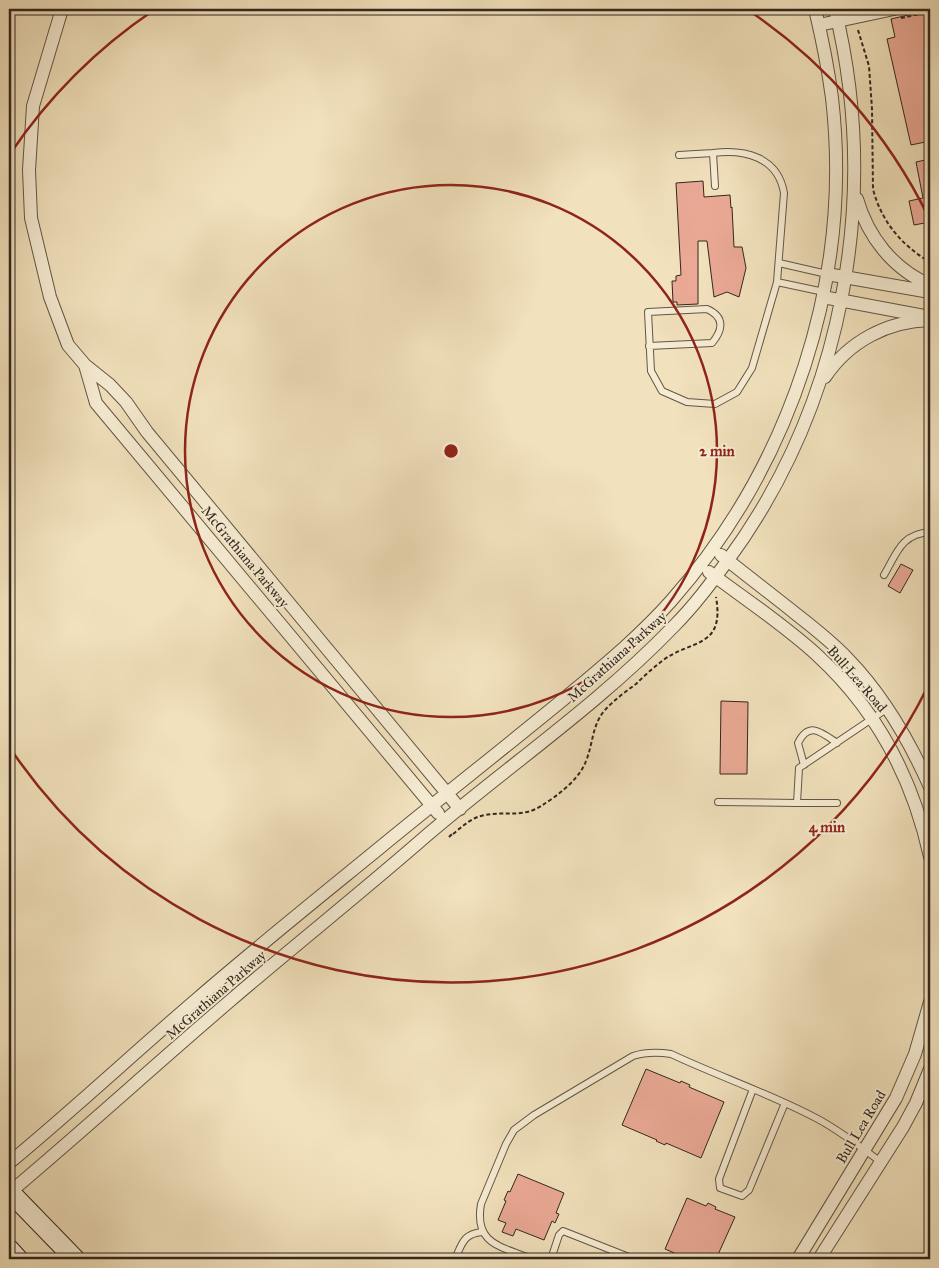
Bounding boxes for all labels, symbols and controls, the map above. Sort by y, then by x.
centre of rings [442,442,460,460]
text: 2 min [699,442,736,460]
street label: McGrathiana Parkway [198,503,293,612]
street label: McGrathiana Parkway [564,608,670,706]
street label: Bull Lea Road [824,642,890,716]
text: 4 min [809,818,846,837]
street label: McGrathiana Parkway [162,947,270,1043]
street label: Bull Lea Road [833,1087,889,1167]

